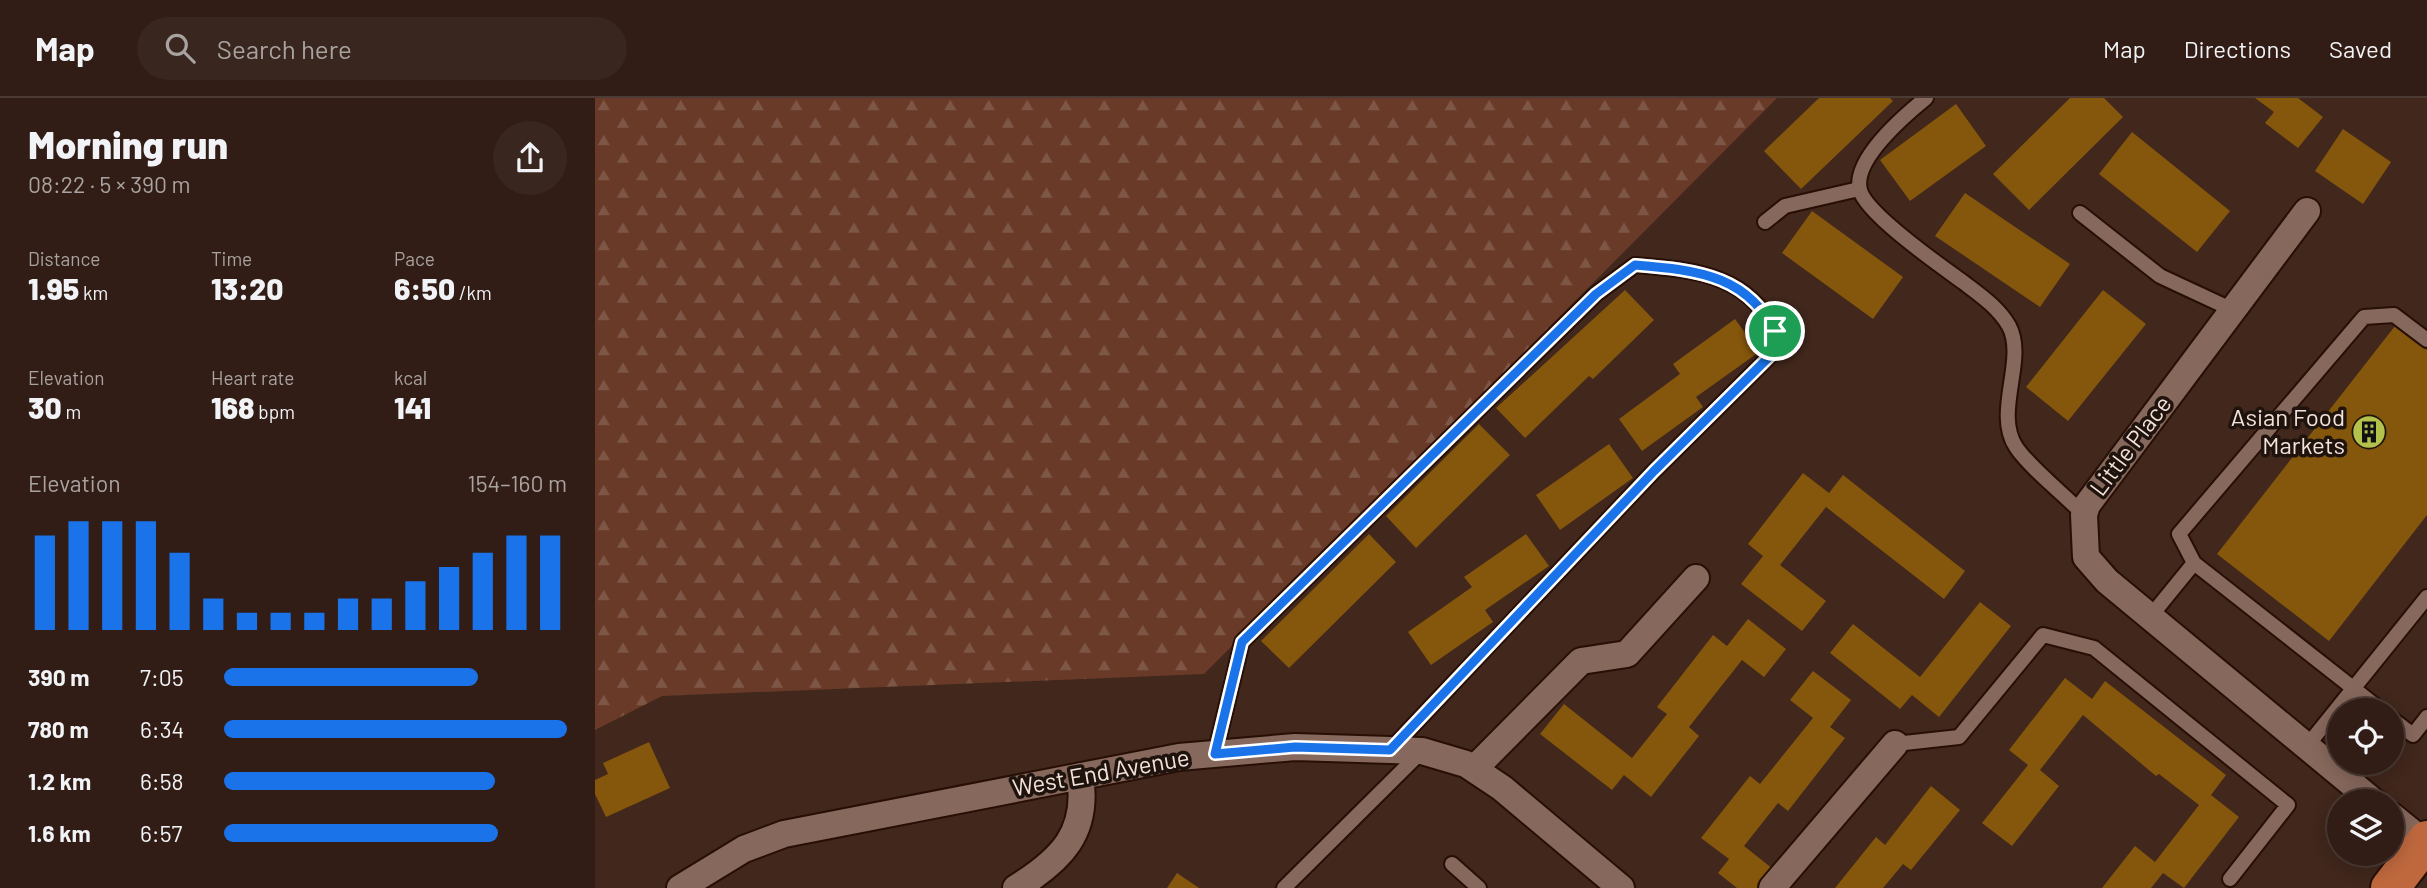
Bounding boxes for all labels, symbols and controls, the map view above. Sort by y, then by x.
search box [137,17,627,80]
text: Map [35,28,95,68]
icon: search [161,29,199,67]
text: Search here [217,33,352,64]
text: Map [2103,34,2146,63]
text: Directions [2184,34,2291,63]
text: Saved [2329,34,2392,63]
text: Morning run [28,121,228,167]
button: share [493,121,567,195]
text: 08:22 · 5 × 390 m [28,170,191,198]
text: Distance [28,247,100,270]
text: Time [211,247,252,270]
text: Pace [394,247,435,270]
text: 1.95 [28,270,79,306]
text: 13:20 [211,270,283,306]
text: 6:50 [394,270,455,306]
text: km [79,281,108,304]
text: /km [455,281,492,304]
pin [1745,301,1805,361]
icon: arrive [1756,312,1794,350]
text: Elevation [28,366,105,389]
text: Heart rate [211,366,294,389]
text: kcal [394,366,427,389]
text: 30 [28,389,62,425]
text: 168 [211,389,254,425]
text: 141 [394,389,431,425]
street label: Little Place [2083,389,2177,501]
text: m [62,400,81,423]
text: bpm [254,400,295,423]
place label: Asian Food Markets [2231,402,2345,459]
building icon: Asian Food Markets [2350,413,2388,451]
text: Elevation [28,469,121,497]
text: 154–160 m [468,469,567,497]
text: 390 m [28,663,90,691]
text: 7:05 [140,663,184,691]
map controls [2327,698,2404,866]
button: locate [2327,698,2404,775]
text: 780 m [28,715,89,743]
text: 6:34 [140,715,184,743]
street label: West End Avenue [1010,742,1191,801]
text: 1.2 km [28,767,91,795]
text: 6:58 [140,767,183,795]
button: layers [2327,789,2404,866]
text: 1.6 km [28,819,91,847]
text: 6:57 [140,819,182,847]

